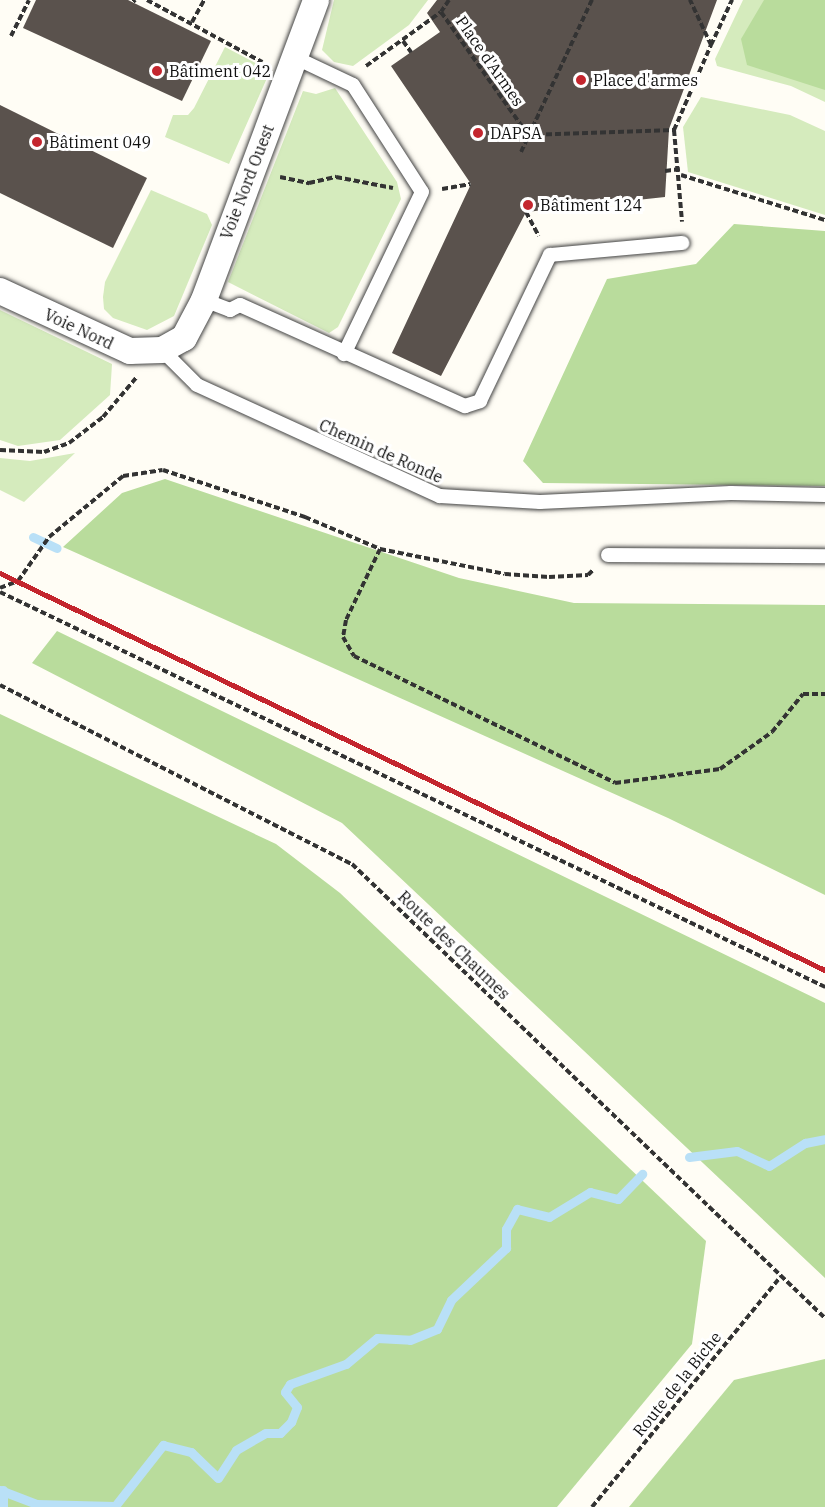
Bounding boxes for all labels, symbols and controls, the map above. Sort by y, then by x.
street label: Place d'Armes [452,12,528,110]
place label: Bâtiment 042 [169,61,271,81]
marker: Bâtiment 042 [150,64,164,78]
place label: Place d'armes [593,70,698,90]
marker: Place d'armes [574,73,588,87]
street label: Voie Nord Ouest [216,122,278,242]
place label: DAPSA [490,123,542,143]
marker: DAPSA [471,126,485,140]
place label: Bâtiment 049 [49,132,151,152]
marker: Bâtiment 049 [30,135,44,149]
place label: Bâtiment 124 [540,195,642,215]
marker: Bâtiment 124 [521,198,535,212]
street label: Voie Nord [41,305,117,353]
street label: Chemin de Ronde [316,415,446,487]
street label: Route des Chaumes [394,887,514,1003]
street label: Route de la Biche [629,1328,725,1440]

